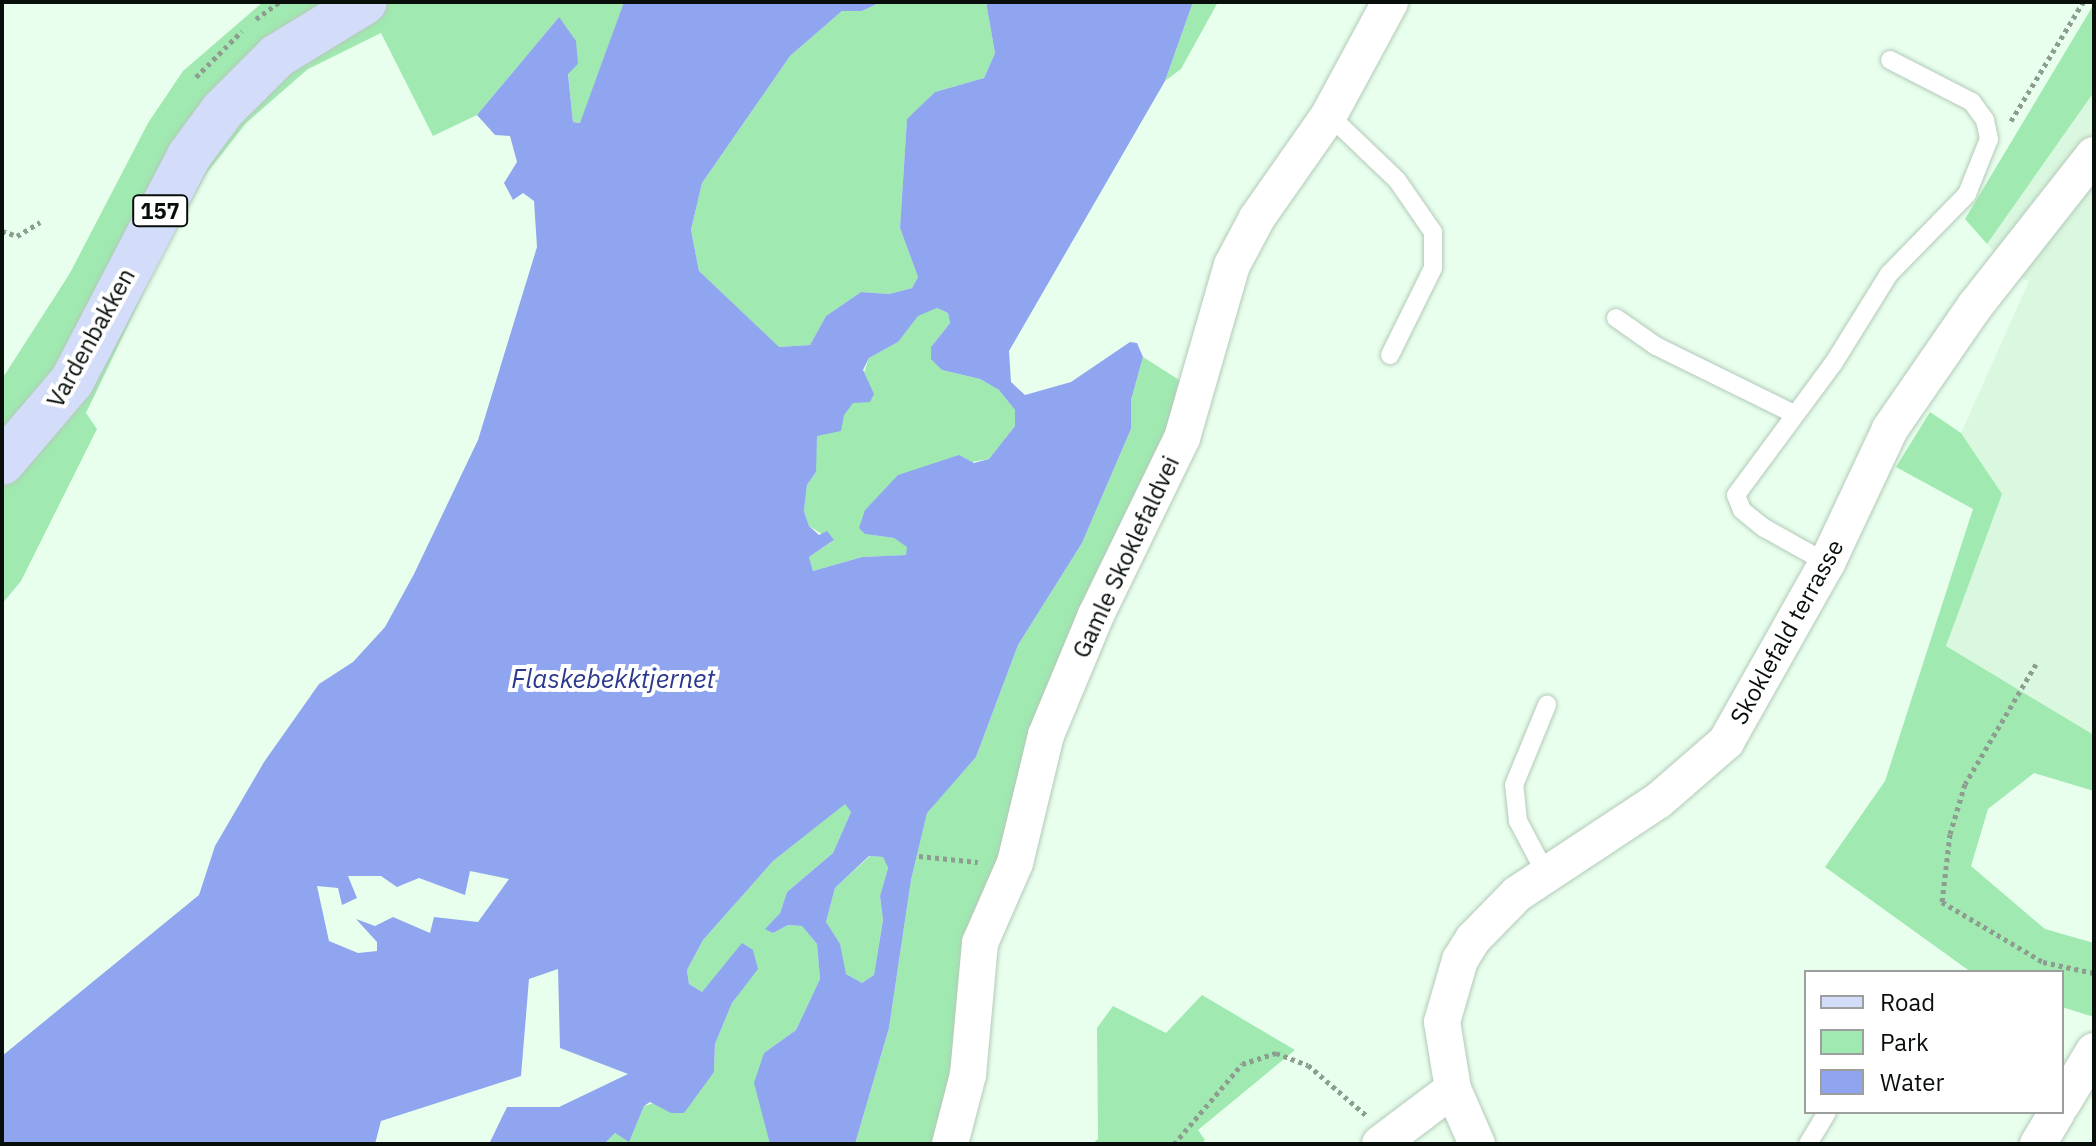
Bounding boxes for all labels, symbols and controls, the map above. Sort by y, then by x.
road number: 157 [132,193,188,229]
street label: Vardenbakken [41,263,141,413]
street label: Gamle Skoklefaldvei [1067,451,1185,663]
street label: Skoklefald terrasse [1724,535,1850,729]
water label: Flaskebekktjernet [511,663,715,695]
legend [1804,970,2064,1114]
text: Road [1880,986,1935,1018]
text: Park [1880,1026,1929,1058]
text: Water [1880,1066,1944,1098]

